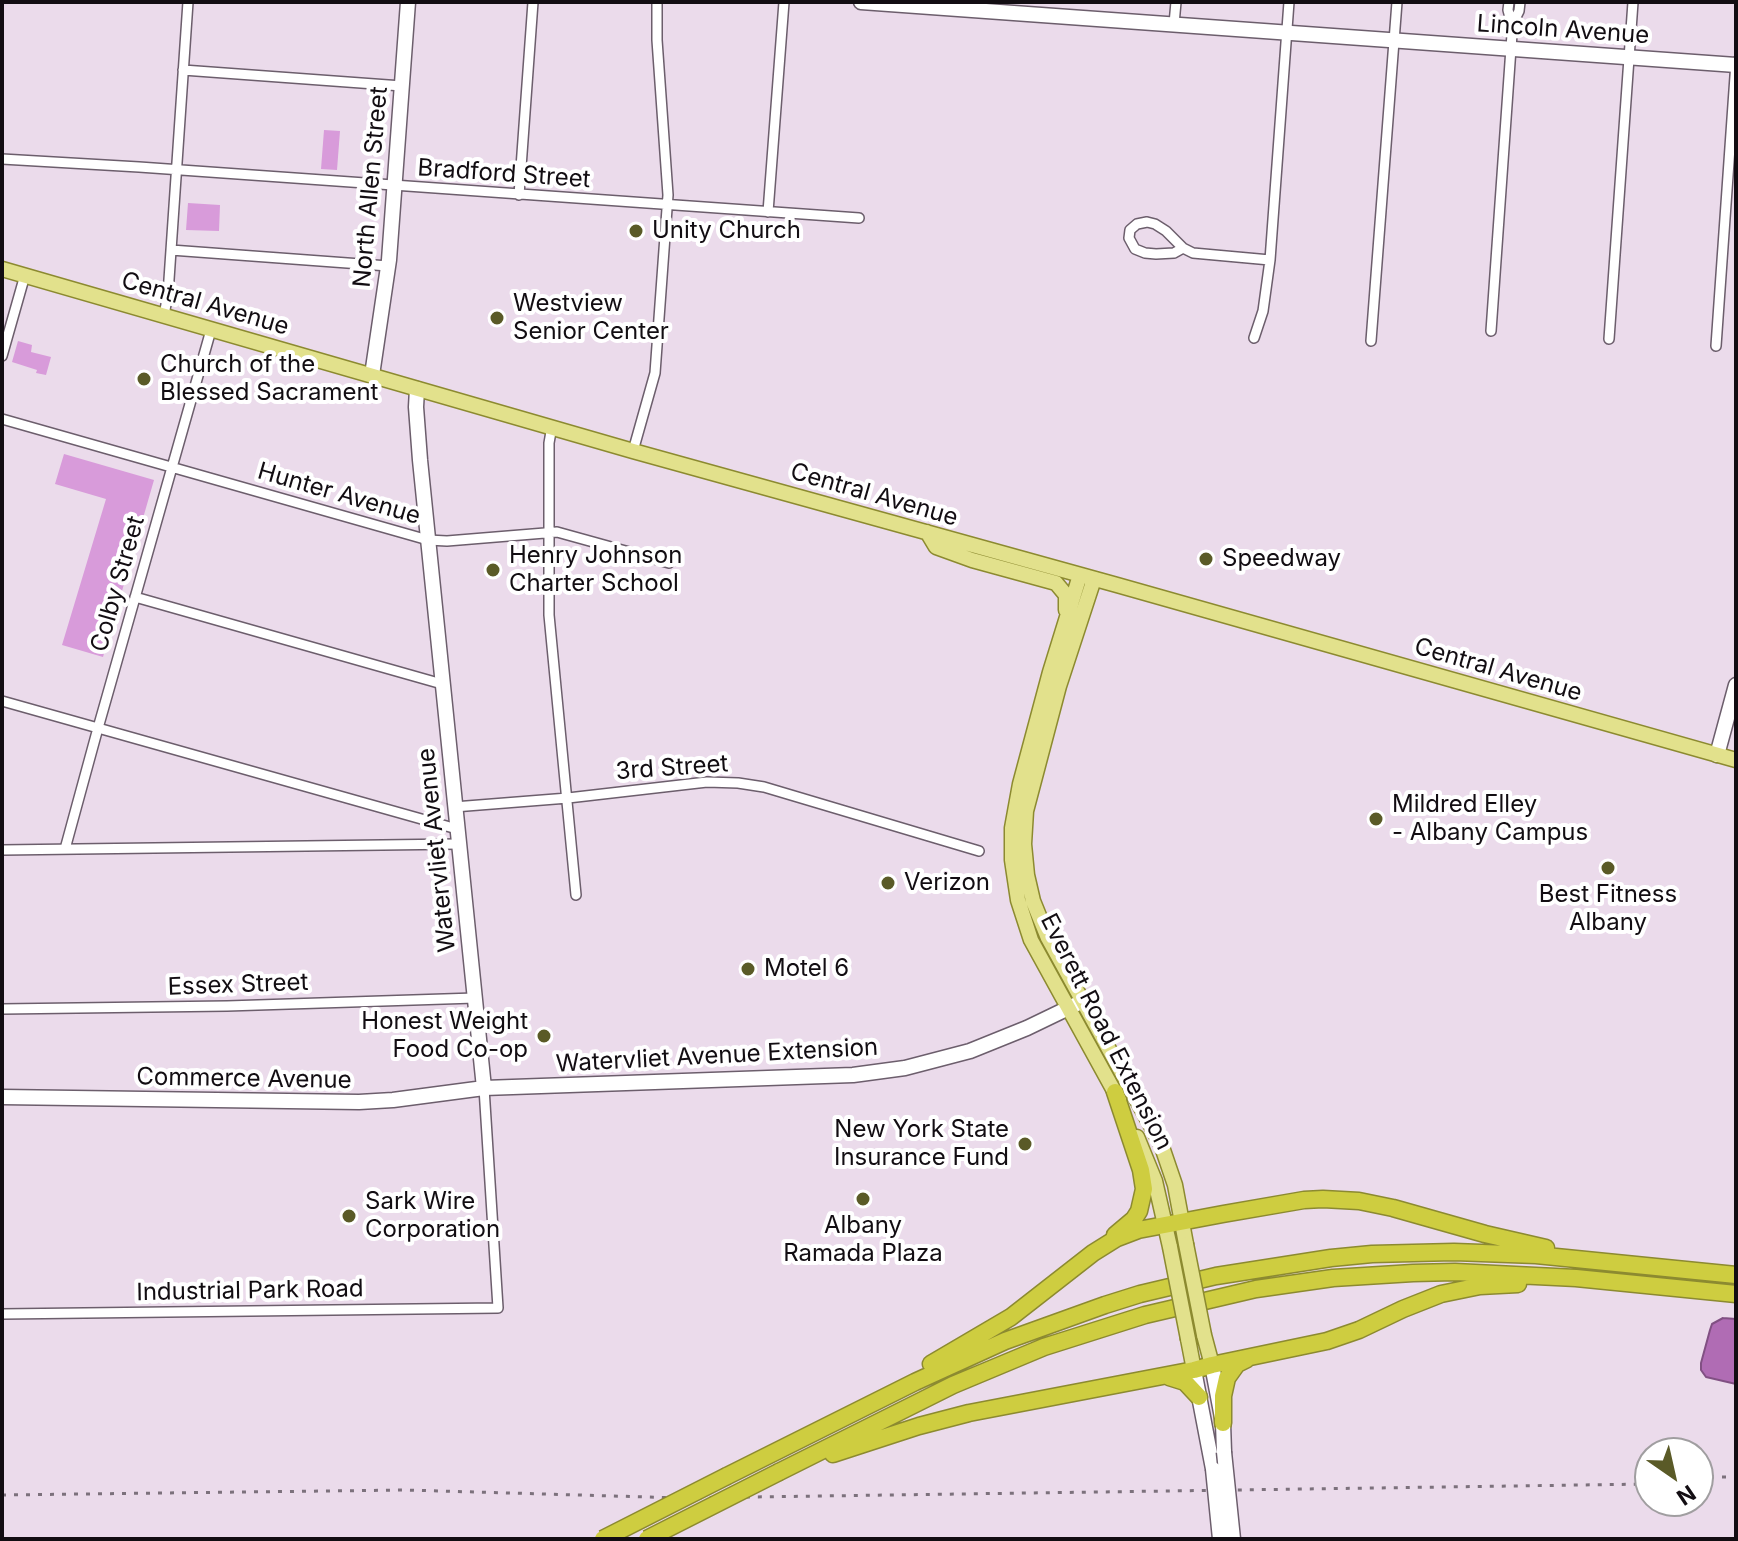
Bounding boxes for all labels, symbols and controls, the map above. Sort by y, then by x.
street label: Lincoln Avenue [1476,10,1650,50]
street label: North Allen Street [348,85,394,289]
street label: Bradford Street [417,154,591,194]
place label: Unity Church [652,217,801,245]
marker: Unity Church [627,222,645,240]
street label: Central Avenue [118,266,292,342]
place label: Westview Senior Center [513,290,669,346]
marker: Westview Senior Center [488,309,506,327]
place label: Church of the Blessed Sacrament [160,351,378,407]
marker: Church of the Blessed Sacrament [135,370,153,388]
street label: Hunter Avenue [254,457,424,531]
street label: Central Avenue [787,457,961,533]
street label: Colby Street [85,513,151,655]
place label: Henry Johnson Charter School [509,542,682,598]
place label: Speedway [1222,545,1341,573]
marker: Speedway [1197,550,1215,568]
marker: Henry Johnson Charter School [484,561,502,579]
street label: Central Avenue [1411,632,1585,708]
street label: Watervliet Avenue [412,747,462,953]
street label: 3rd Street [615,750,729,786]
place label: Mildred Elley - Albany Campus [1392,791,1588,847]
marker: Mildred Elley - Albany Campus [1367,810,1385,828]
marker: Best Fitness Albany [1599,859,1617,877]
place label: Verizon [904,869,990,897]
marker: Verizon [879,874,897,892]
place label: Best Fitness Albany [1539,881,1677,937]
street label: Everett Road Extension [1034,909,1178,1155]
place label: Motel 6 [764,955,849,983]
marker: Motel 6 [739,960,757,978]
street label: Essex Street [167,968,309,1002]
place label: Honest Weight Food Co-op [361,1008,528,1064]
marker: Honest Weight Food Co-op [535,1027,553,1045]
street label: Watervliet Avenue Extension [555,1033,879,1079]
street label: Commerce Avenue [136,1063,352,1095]
place label: New York State Insurance Fund [834,1116,1009,1172]
marker: New York State Insurance Fund [1016,1135,1034,1153]
place label: Sark Wire Corporation [365,1188,500,1244]
marker: Albany Ramada Plaza [854,1190,872,1208]
marker: Sark Wire Corporation [340,1207,358,1225]
place label: Albany Ramada Plaza [783,1212,943,1268]
street label: Industrial Park Road [136,1275,364,1307]
north arrow [1634,1437,1714,1517]
text: N [1672,1480,1701,1511]

